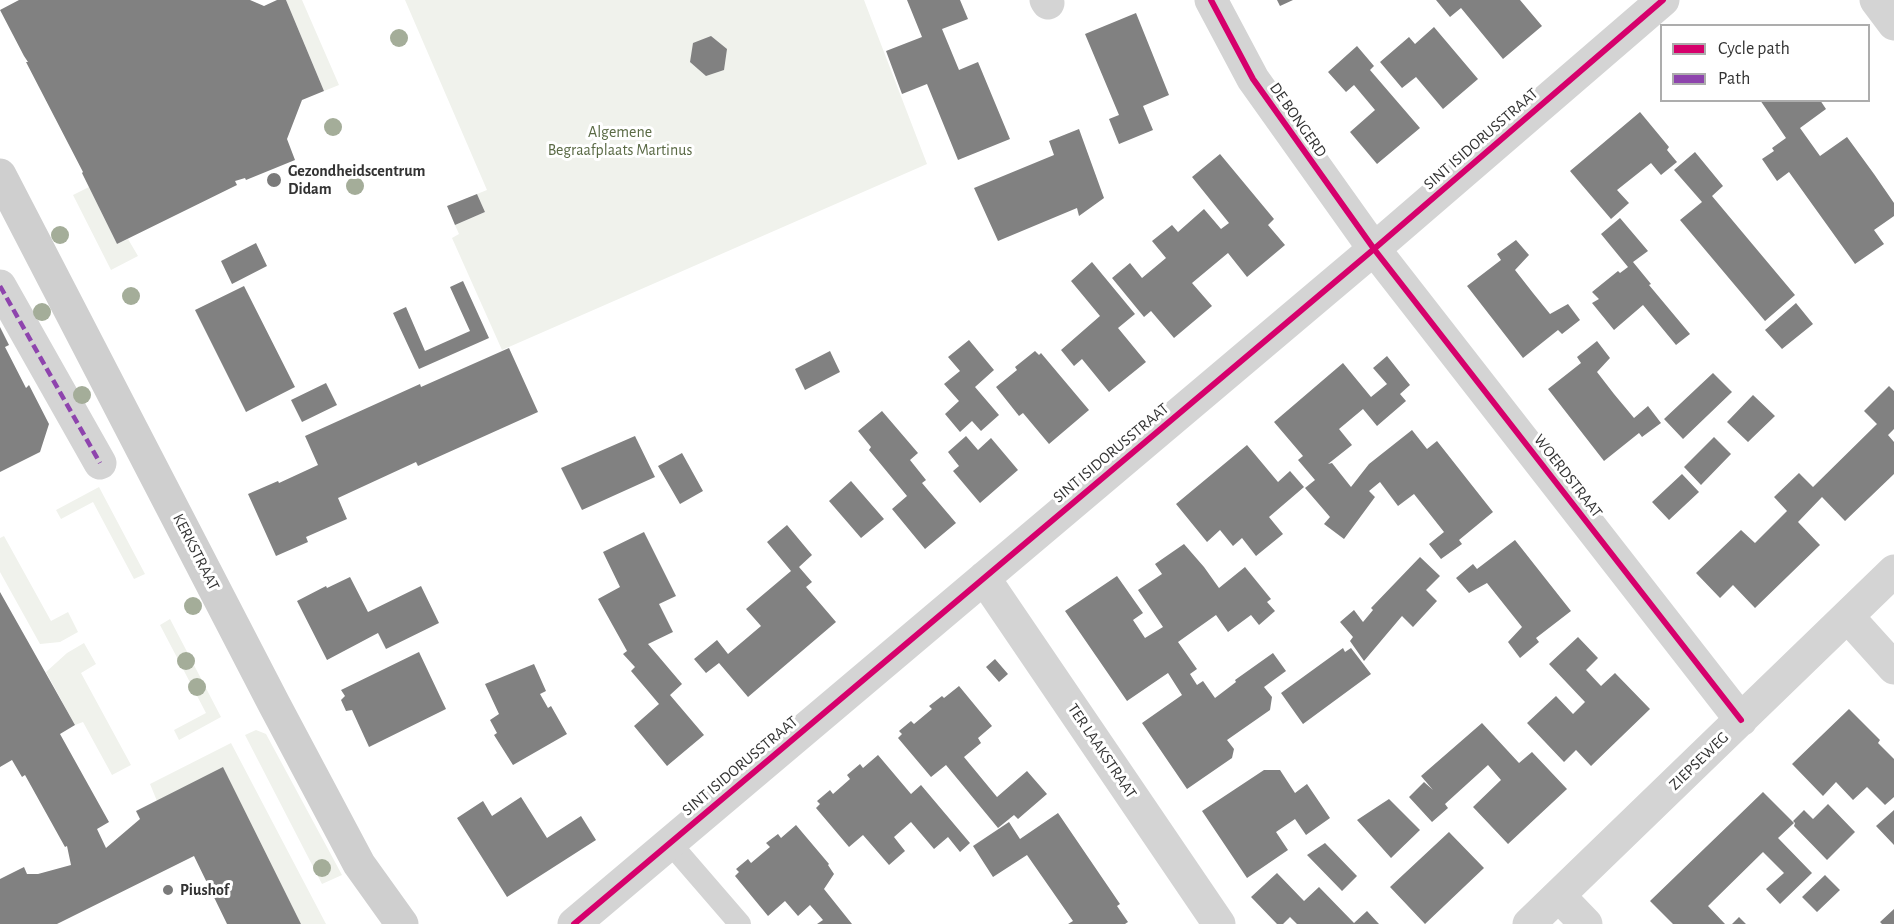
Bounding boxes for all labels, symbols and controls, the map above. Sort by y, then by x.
legend [1660,24,1870,102]
text: Cycle path [1718,40,1790,58]
text: Path [1718,70,1750,88]
street label: DE BONGERD [1265,79,1331,161]
street label: SINT ISIDORUSSTRAAT [1420,84,1542,194]
park label: Algemene Begraafplaats Martinus [548,122,692,160]
place label: Gezondheidscentrum Didam [288,161,425,199]
marker: Gezondheidscentrum Didam [265,171,283,189]
street label: SINT ISIDORUSSTRAAT [1049,399,1173,507]
street label: WOERDSTRAAT [1529,430,1607,522]
street label: KERKSTRAAT [168,510,224,594]
street label: TER LAAKSTRAAT [1063,700,1141,802]
street label: SINT ISIDORUSSTRAAT [678,712,802,820]
street label: ZIEPSEWEG [1665,728,1733,794]
place label: Piushof [180,880,229,900]
marker: Piushof [161,883,175,897]

